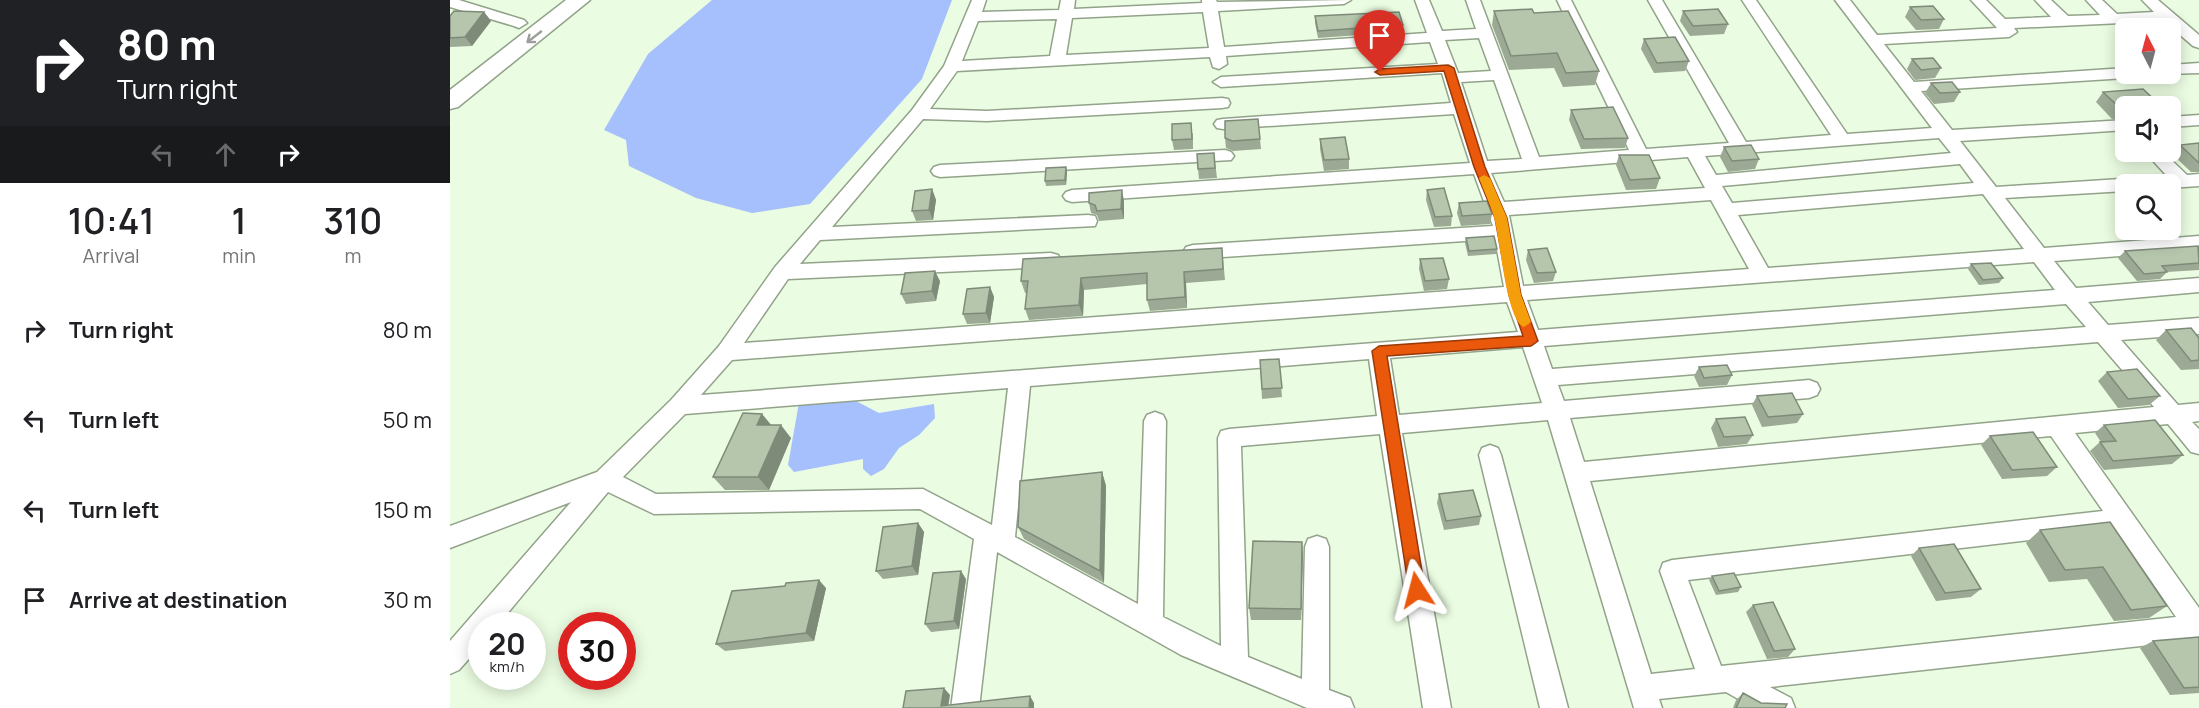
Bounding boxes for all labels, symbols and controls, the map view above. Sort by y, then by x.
pin [1354,10,1405,72]
text: 80 m [117,15,217,73]
north arrow [2115,18,2181,84]
map controls [2115,18,2181,240]
icon: arrive [1363,19,1396,52]
icon: right [18,24,96,102]
one-way arrow [526,30,542,43]
text: Turn right [117,70,238,107]
button: sound [2115,96,2181,162]
icon: left [146,138,179,171]
icon: ahead [209,138,242,171]
icon: right [272,138,305,171]
button: search [2115,174,2181,240]
text: 10:41 [68,196,155,245]
text: 1 [231,196,247,245]
text: 310 [323,196,382,245]
text: Arrival [83,242,140,269]
text: min [222,242,256,269]
text: m [344,242,361,269]
icon: right [18,314,51,347]
text: Turn right [69,315,174,345]
text: 80 m [383,315,432,345]
icon: left [18,404,51,437]
text: Turn left [69,405,159,435]
text: 50 m [383,405,432,435]
icon: left [18,494,51,527]
text: Turn left [69,495,159,525]
text: 150 m [374,495,432,525]
position arrow [1385,558,1449,622]
icon: arrive [18,584,51,617]
text: Arrive at destination [69,585,287,615]
text: 30 m [383,585,432,615]
speed limit sign: 30 [558,612,636,690]
text: 20 [488,623,526,664]
text: km/h [490,656,524,677]

